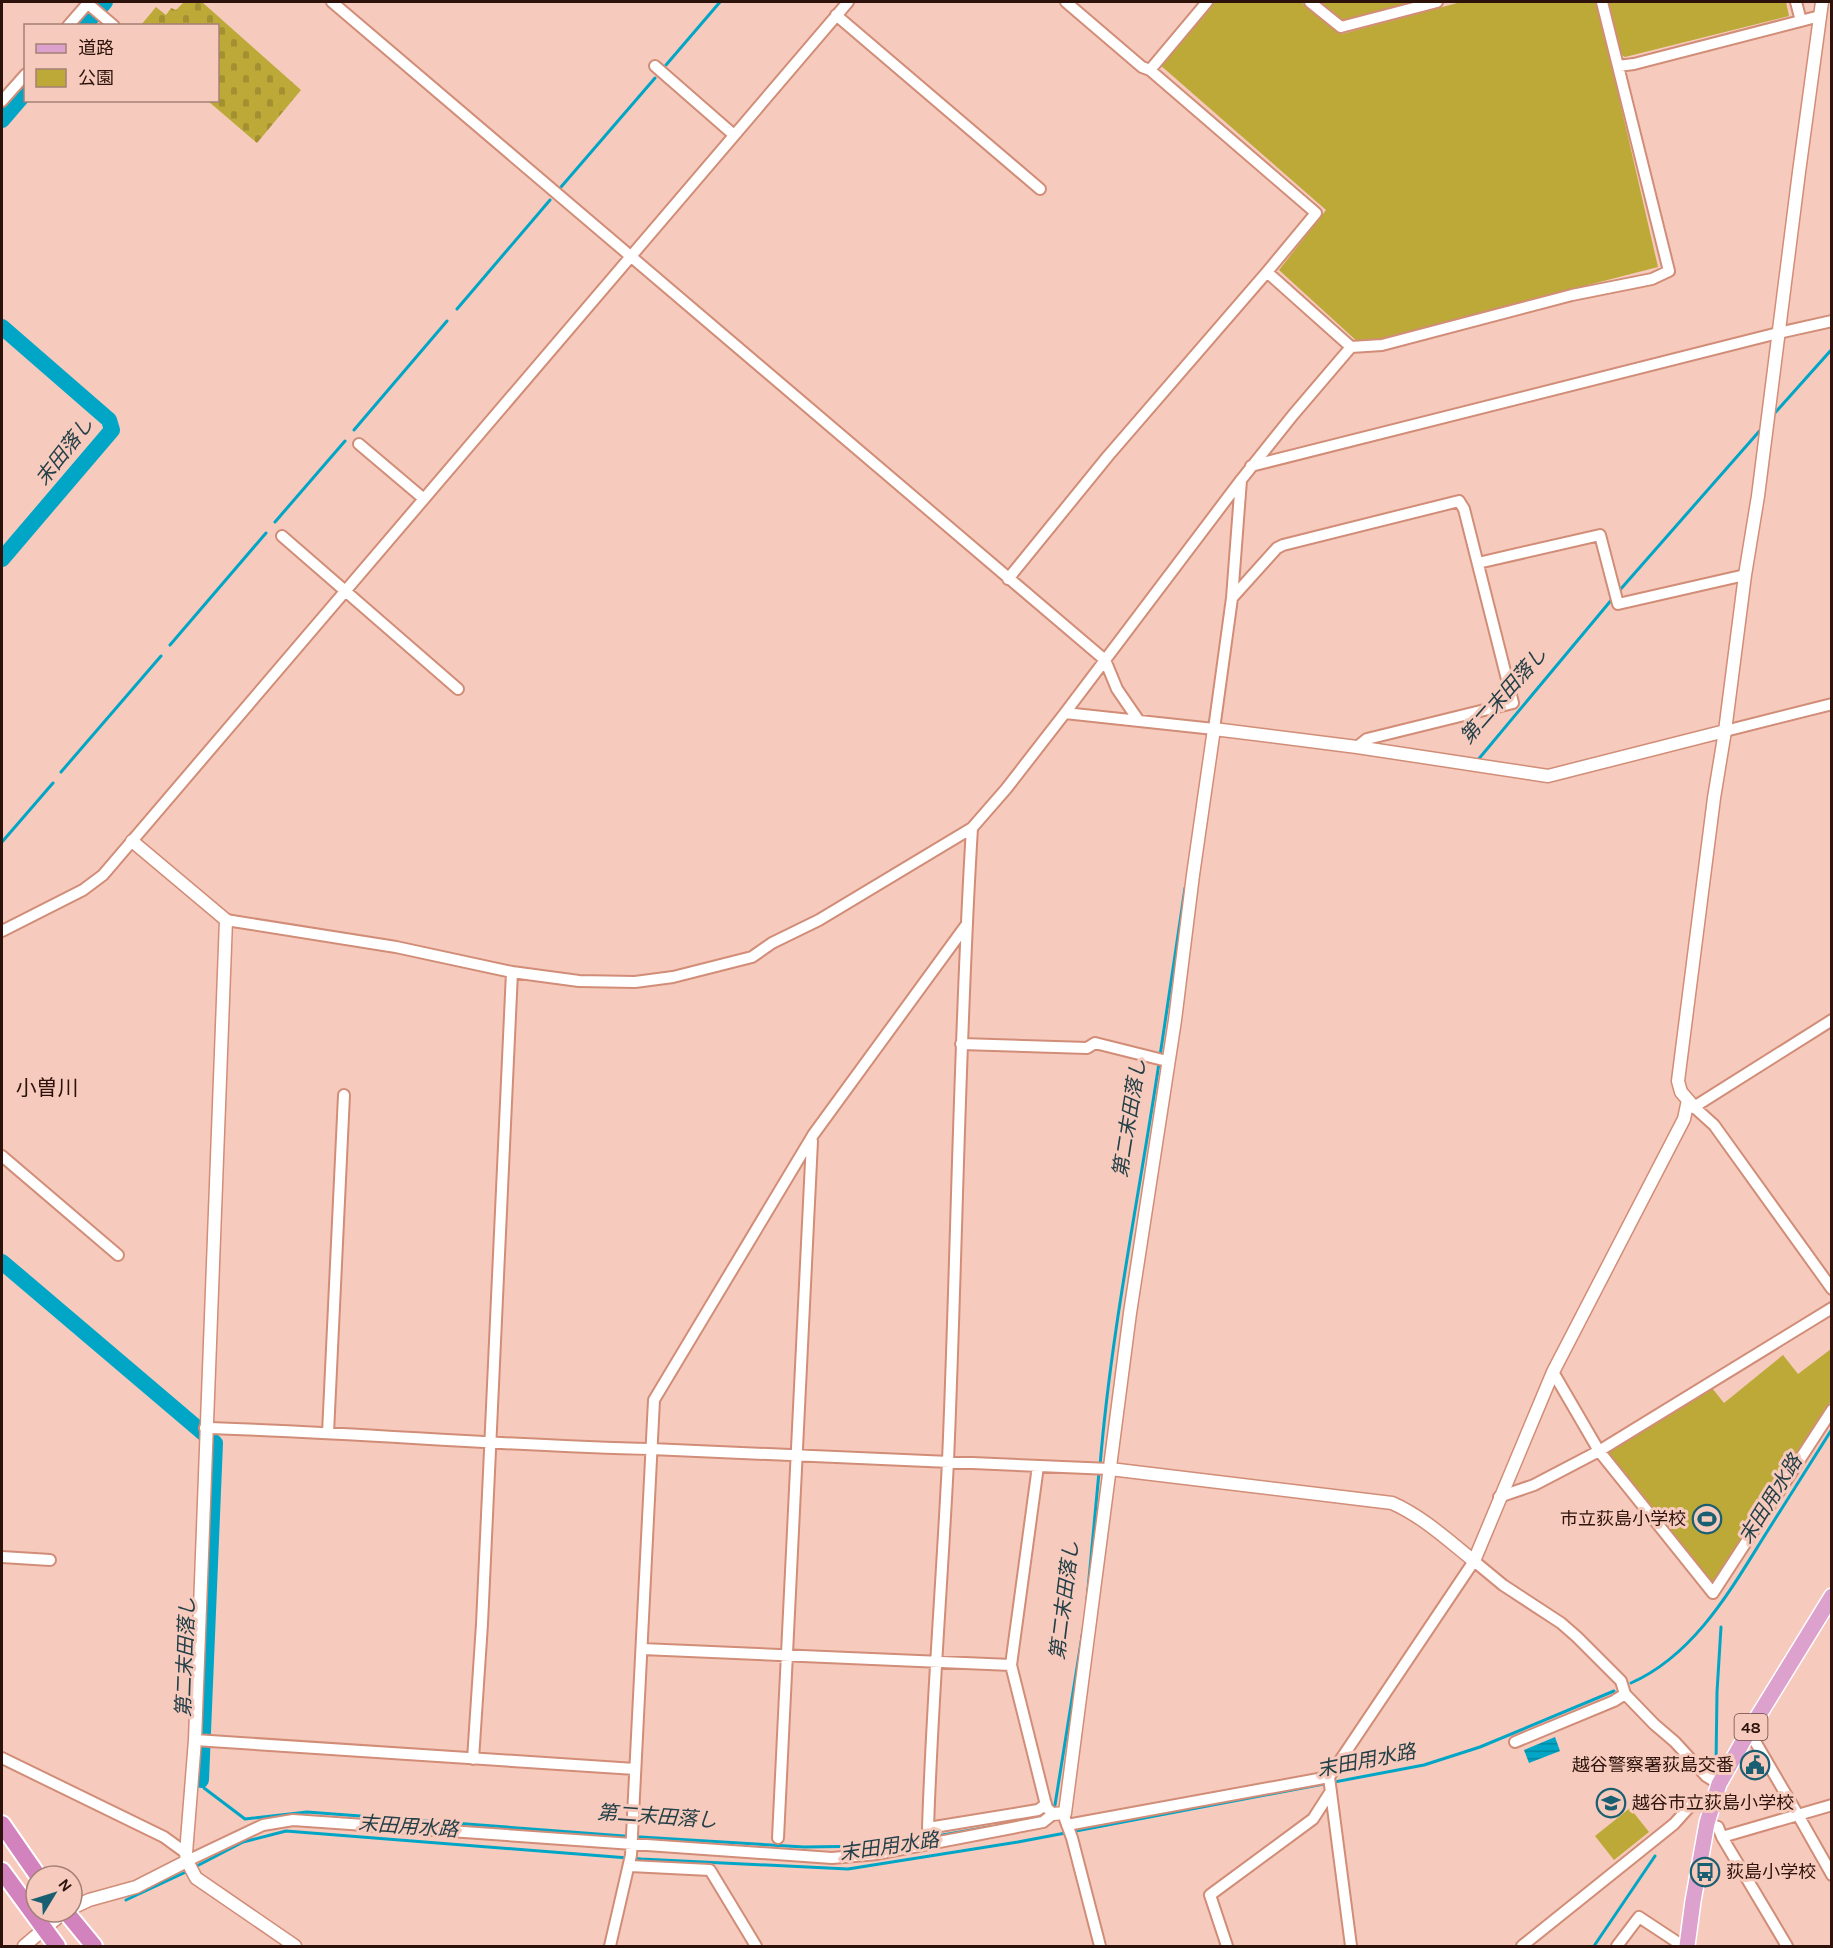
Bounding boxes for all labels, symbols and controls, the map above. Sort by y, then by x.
legend [24,24,219,102]
text: 道路 [78,37,114,59]
text: 公園 [78,67,114,89]
water label: 末田落し [31,413,98,490]
water label: 第二末田落し [1455,643,1551,748]
water label: 第二末田落し [1109,1057,1150,1179]
district label: 小曽川 [16,1076,79,1100]
water label: 末田用水路 [1734,1449,1808,1548]
sports icon: 市立荻島小学校 [1691,1503,1723,1535]
place label: 市立荻島小学校 [1560,1508,1686,1530]
water label: 第二末田落し [1046,1539,1083,1661]
water label: 第二末田落し [172,1597,199,1717]
road number: 48 [1734,1714,1768,1740]
water label: 末田用水路 [1315,1739,1419,1781]
public building icon: 越谷警察署荻島交番 [1739,1749,1771,1781]
place label: 越谷警察署荻島交番 [1572,1754,1734,1776]
school or university icon: 越谷市立荻島小学校 [1595,1787,1627,1819]
place label: 越谷市立荻島小学校 [1632,1792,1794,1814]
water label: 第二末田落し [596,1801,718,1832]
water label: 末田用水路 [357,1812,461,1842]
water label: 末田用水路 [838,1828,942,1865]
bus stop icon: 荻島小学校 [1689,1856,1721,1888]
place label: 荻島小学校 [1726,1861,1816,1883]
north arrow [24,1864,84,1924]
text: N [54,1875,76,1895]

